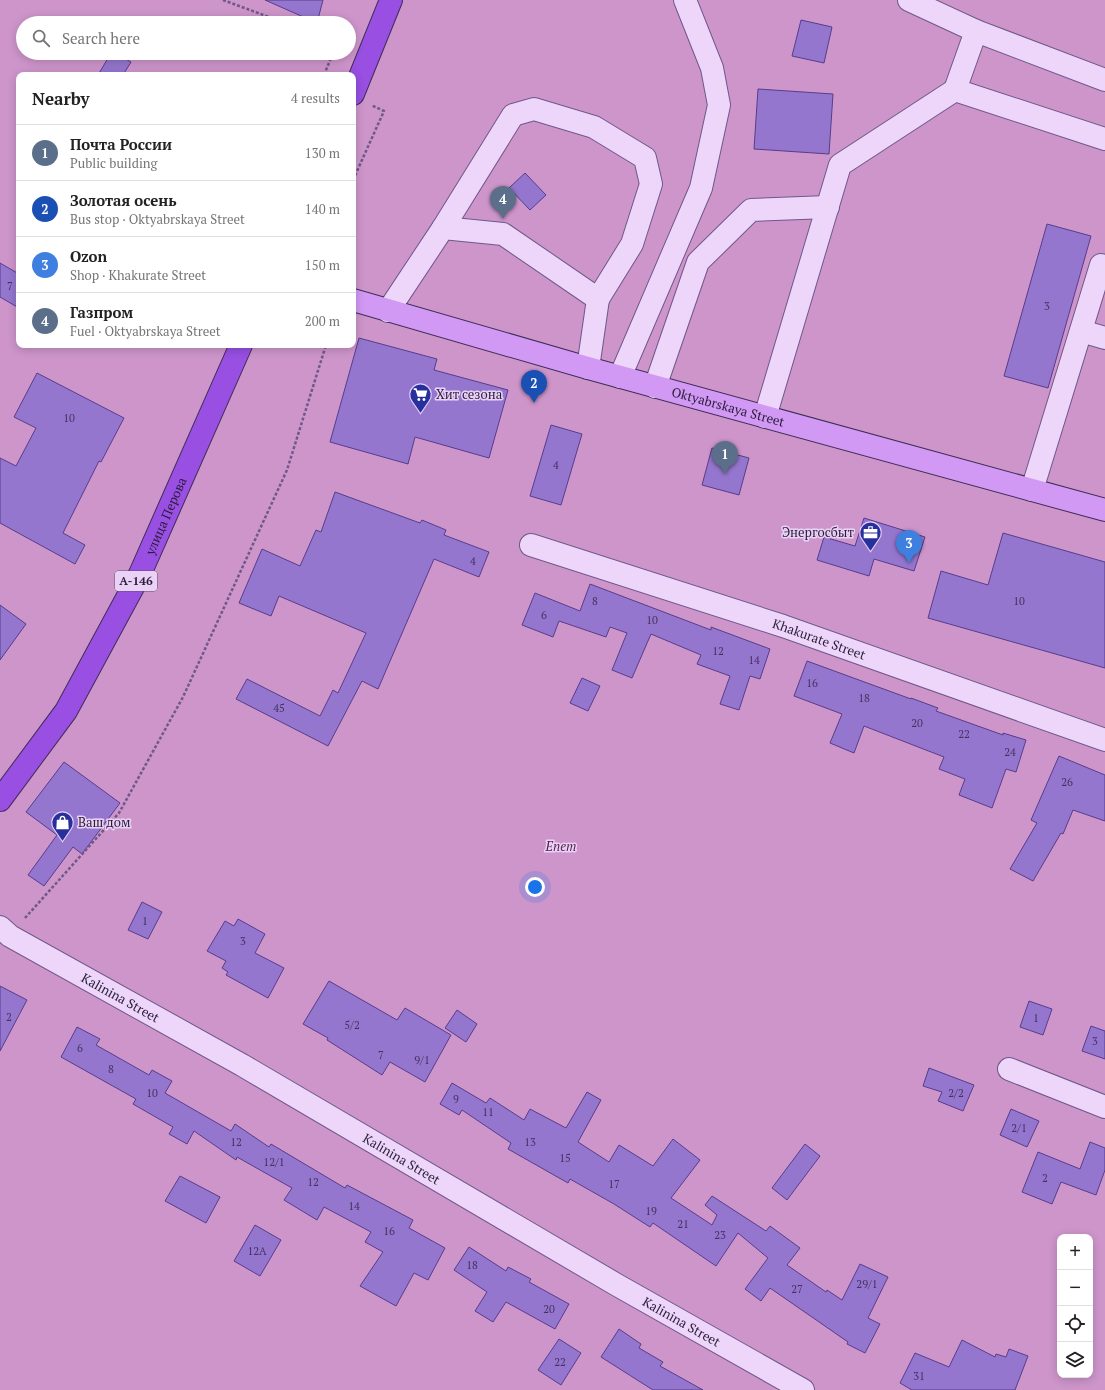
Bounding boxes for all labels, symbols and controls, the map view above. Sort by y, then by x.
search box [16,16,356,60]
icon: search [30,27,52,49]
text: Search here [62,28,140,48]
text: Nearby [32,87,90,110]
text: 4 results [291,89,340,107]
text: Почта России [70,134,172,154]
text: 1 [41,144,49,162]
text: 130 m [305,144,340,162]
text: Public building [70,154,157,172]
pin: 4 [490,186,516,219]
text: Золотая осень [70,190,177,210]
text: 2 [41,200,49,218]
text: 140 m [305,200,340,218]
text: Bus stop · Oktyabrskaya Street [70,210,245,228]
text: Ozon [70,246,107,266]
text: 3 [41,256,49,274]
text: 150 m [305,256,340,274]
text: Shop · Khakurate Street [70,266,206,284]
house number: 7 [7,279,13,293]
house number: 3 [1044,299,1050,313]
text: Газпром [70,302,133,322]
text: 4 [41,312,49,330]
text: 200 m [305,312,340,330]
text: Fuel · Oktyabrskaya Street [70,322,221,340]
pin: 2 [521,370,547,403]
supermarket icon: Хит сезона [407,381,433,414]
street label: Oktyabrskaya Street [670,382,787,431]
place label: Хит сезона [436,385,503,403]
house number: 10 [63,411,75,425]
pin: 1 [712,441,738,474]
house number: 4 [553,458,559,472]
street label: улица Перова [140,474,191,558]
office icon: Энергосбыт [857,519,883,552]
place label: Энергосбыт [782,523,855,541]
pin: 3 [896,530,922,563]
house number: 4 [470,554,476,568]
road number: А-146 [115,571,157,591]
house number: 8 [592,594,598,608]
house number: 10 [1013,594,1025,608]
house number: 6 [541,608,547,622]
house number: 10 [646,613,658,627]
street label: Khakurate Street [770,614,868,664]
house number: 12 [712,644,724,658]
house number: 14 [748,653,760,667]
house number: 16 [806,676,818,690]
house number: 18 [858,691,870,705]
house number: 45 [273,701,285,715]
house number: 20 [911,716,923,730]
house number: 22 [958,727,970,741]
house number: 24 [1004,745,1016,759]
house number: 26 [1061,775,1073,789]
shop icon: Ваш дом [50,809,76,842]
place label: Ваш дом [78,813,131,831]
park label: Enem [545,837,576,855]
your location [525,877,545,897]
house number: 1 [142,914,148,928]
house number: 3 [240,934,246,948]
street label: Kalinina Street [78,969,163,1027]
house number: 2 [6,1010,12,1024]
house number: 1 [1033,1011,1039,1025]
house number: 5/2 [344,1018,360,1032]
house number: 3 [1092,1034,1098,1048]
house number: 6 [77,1041,83,1055]
house number: 7 [378,1048,384,1062]
house number: 9/1 [414,1053,430,1067]
house number: 8 [108,1062,114,1076]
house number: 10 [146,1086,158,1100]
house number: 2/2 [948,1086,964,1100]
house number: 9 [453,1092,459,1106]
house number: 11 [482,1105,494,1119]
house number: 2/1 [1011,1121,1027,1135]
street label: Kalinina Street [360,1129,444,1188]
house number: 12 [230,1135,242,1149]
house number: 13 [524,1135,536,1149]
house number: 15 [559,1151,571,1165]
house number: 12/1 [263,1155,285,1169]
house number: 2 [1042,1171,1048,1185]
house number: 12 [307,1175,319,1189]
house number: 17 [608,1177,620,1191]
house number: 14 [348,1199,360,1213]
house number: 19 [645,1204,657,1218]
house number: 21 [677,1217,689,1231]
house number: 16 [383,1224,395,1238]
house number: 23 [714,1228,726,1242]
map controls [1057,1234,1093,1378]
button: + [1057,1234,1093,1270]
house number: 12А [247,1244,267,1258]
house number: 18 [466,1258,478,1272]
button: − [1057,1270,1093,1306]
house number: 29/1 [856,1277,878,1291]
house number: 27 [791,1282,803,1296]
street label: Kalinina Street [640,1292,724,1351]
house number: 20 [543,1302,555,1316]
button: locate [1057,1306,1093,1342]
button: layers [1057,1342,1093,1378]
house number: 22 [554,1355,566,1369]
house number: 31 [913,1369,925,1383]

